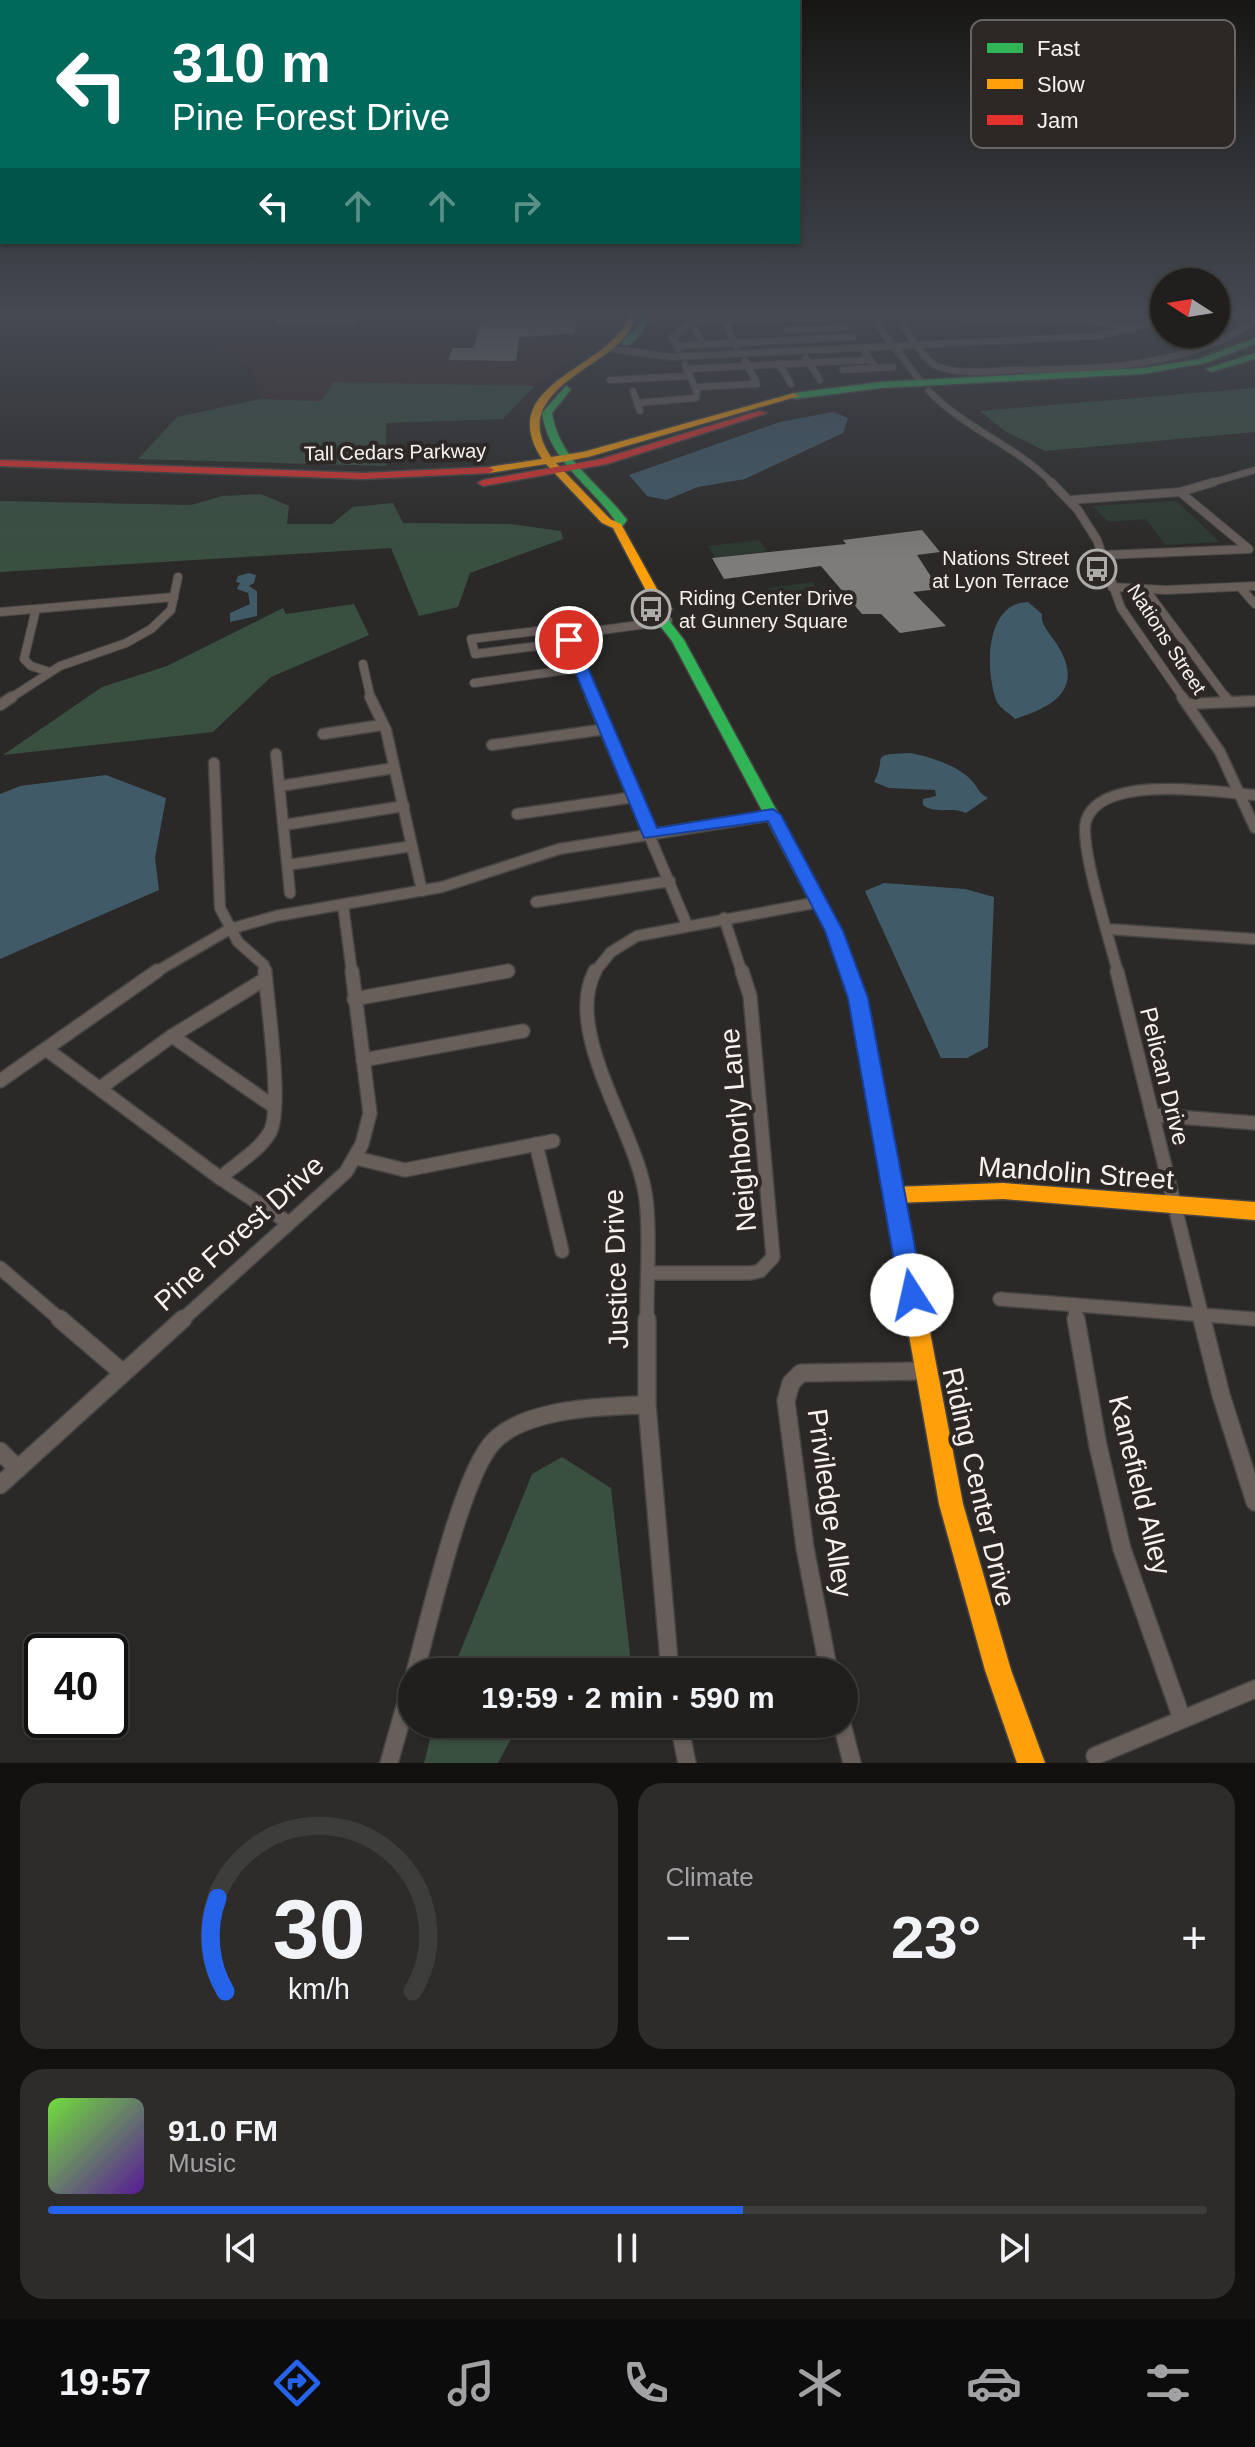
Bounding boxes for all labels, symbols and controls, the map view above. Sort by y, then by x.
legend [971,20,1235,148]
text: 310 m [172,31,331,94]
icon: left [40,32,144,136]
text: Fast [1037,36,1080,61]
text: Slow [1037,72,1085,97]
text: Pine Forest Drive [172,97,450,138]
text: Jam [1037,108,1079,133]
icon: left [252,184,296,228]
icon: ahead [336,184,380,228]
icon: ahead [420,184,464,228]
icon: right [504,184,548,228]
north arrow [1150,268,1230,348]
map controls [1150,268,1230,348]
street label: Tall Cedars Parkway [304,439,486,465]
place label: Nations Street at Lyon Terrace [932,547,1069,592]
bus stop icon: Nations Street at Lyon Terrace [1076,548,1118,590]
street label: Nations Street [1123,580,1211,699]
place label: Riding Center Drive at Gunnery Square [679,587,854,632]
bus stop icon: Riding Center Drive at Gunnery Square [630,588,672,630]
pin [535,606,603,674]
icon: arrive [547,618,591,662]
street label: Pelican Drive [1135,1004,1195,1148]
street label: Neighborly Lane [714,1027,762,1233]
street label: Pine Forest Drive [148,1149,330,1317]
street label: Mandolin Street [977,1151,1175,1195]
street label: Justice Drive [598,1188,634,1350]
position arrow [870,1253,954,1337]
street label: Riding Center Drive [936,1364,1022,1610]
street label: Kanefield Alley [1103,1392,1177,1578]
street label: Priviledge Alley [801,1407,859,1599]
speed limit sign: 40 [24,1634,128,1738]
text: 19:59 · 2 min · 590 m [481,1681,775,1714]
text: Climate [666,1862,754,1892]
text: 30 [272,1883,365,1976]
text: 23° [891,1904,982,1971]
text: − [666,1913,691,1962]
text: + [1181,1913,1207,1962]
text: km/h [288,1973,350,2005]
text: 91.0 FM [168,2114,278,2147]
text: Music [168,2148,236,2178]
icon: previous [219,2226,263,2270]
icon: pause [605,2226,649,2270]
icon: next [992,2226,1036,2270]
icon: directions [269,2355,325,2411]
icon: music [443,2355,499,2411]
icon: phone [618,2355,674,2411]
icon: climate [792,2355,848,2411]
icon: car [966,2355,1022,2411]
icon: filters [1140,2355,1196,2411]
text: 19:57 [59,2362,151,2403]

